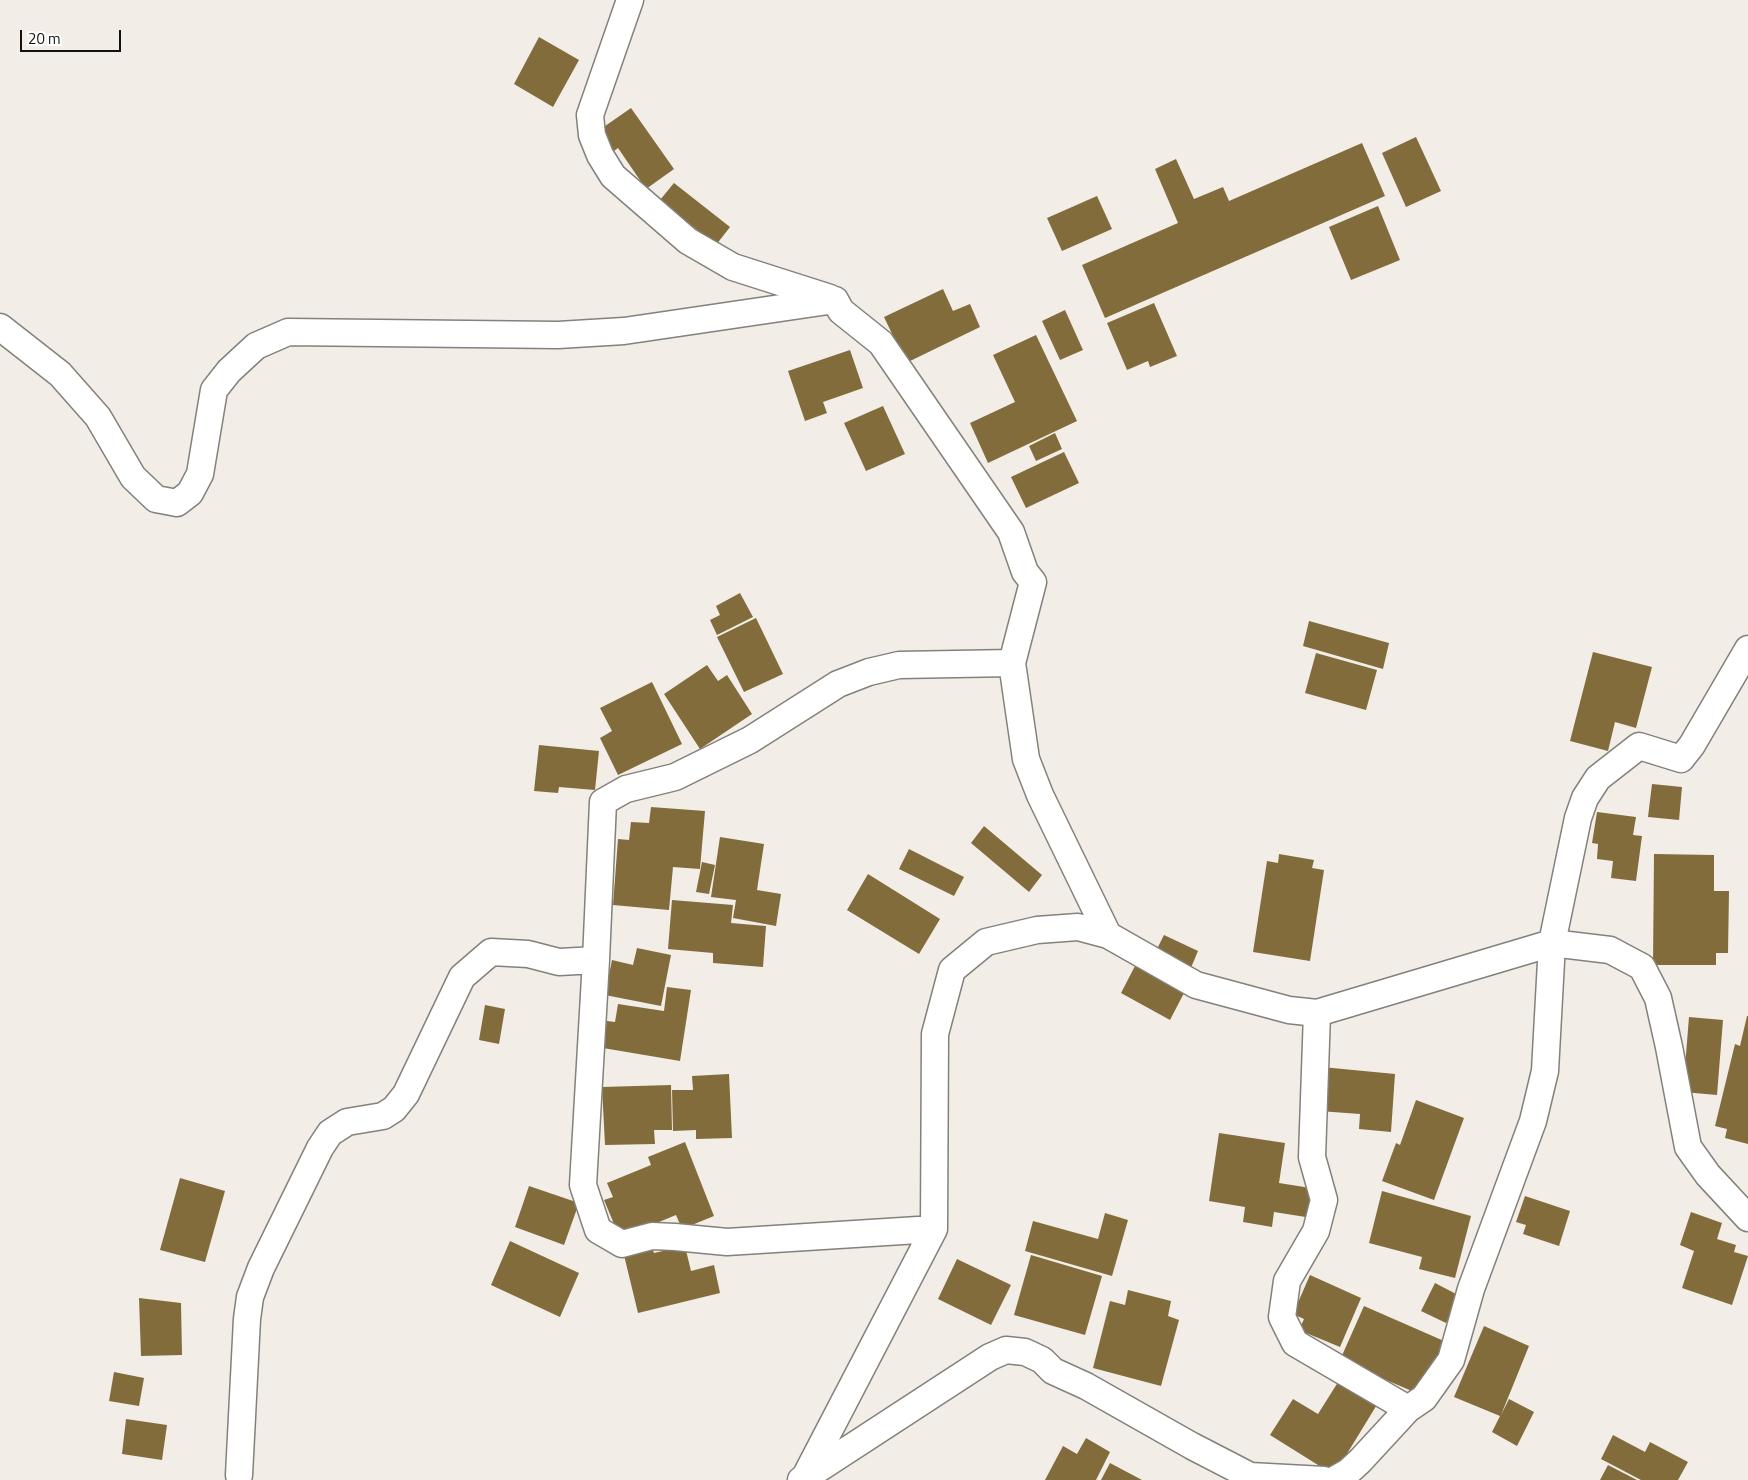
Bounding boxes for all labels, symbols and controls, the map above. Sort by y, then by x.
scale bar [22,20,124,52]
text: 20 m [28,27,61,50]

